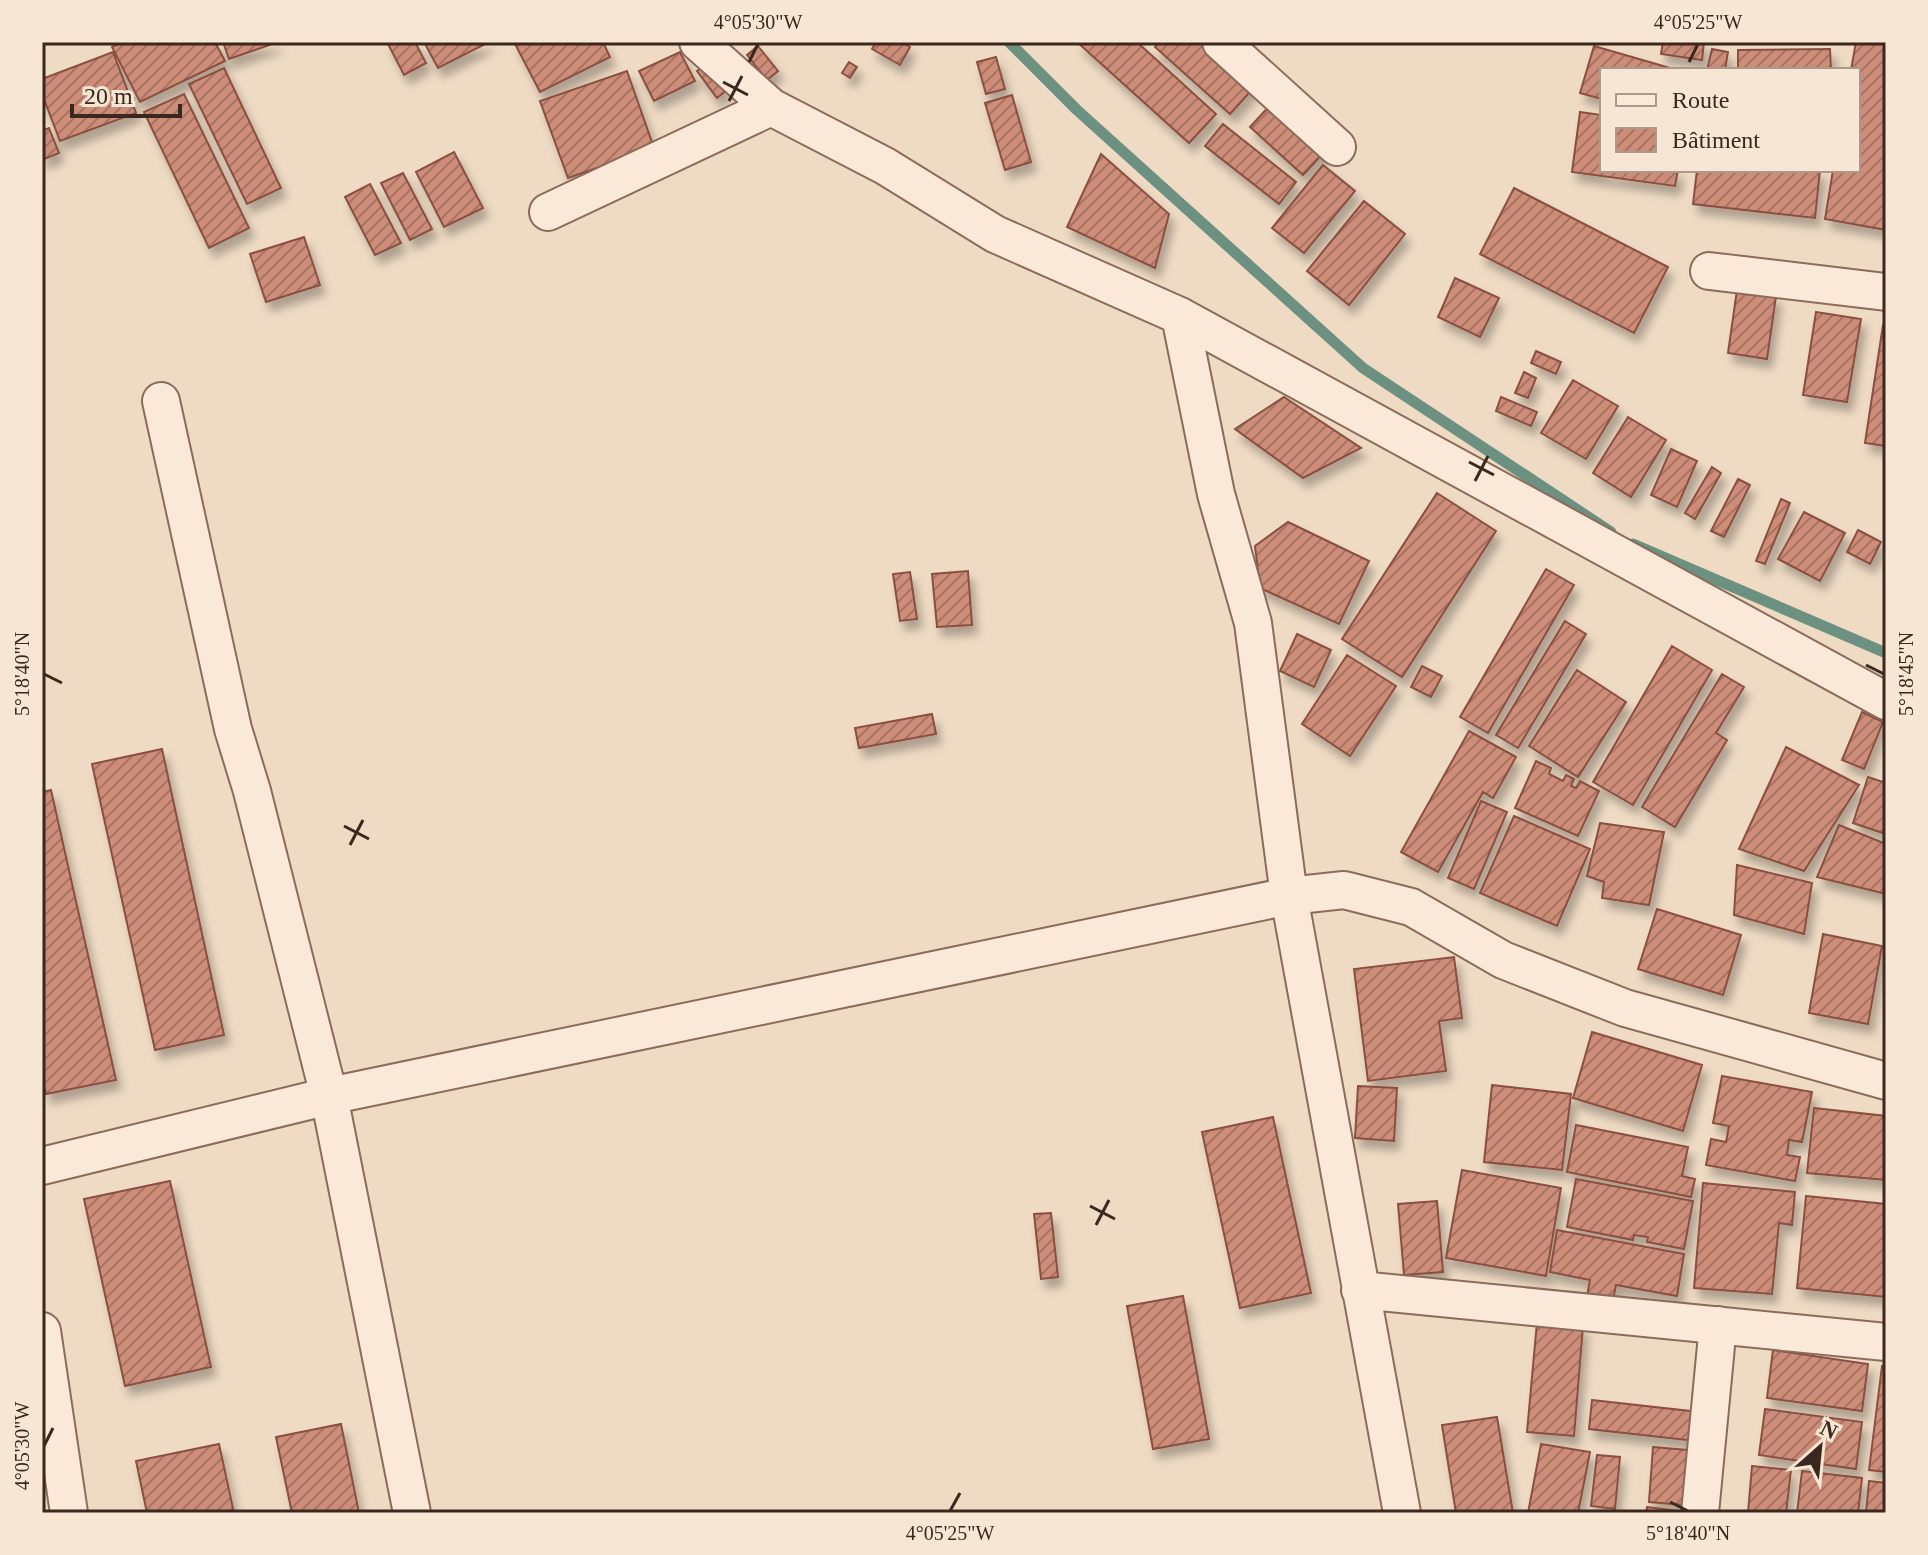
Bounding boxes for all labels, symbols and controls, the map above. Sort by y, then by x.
text: 4°05'30"W [714,11,802,33]
text: 4°05'25"W [1654,11,1742,33]
scale bar [72,68,180,118]
legend [1600,68,1860,172]
text: 20 m [84,83,133,109]
text: Route [1672,87,1729,113]
text: Bâtiment [1672,127,1760,153]
text: 5°18'40"N [11,632,33,716]
text: 5°18'45"N [1895,632,1917,716]
text: 4°05'30"W [11,1402,33,1490]
north arrow [1780,1407,1860,1487]
text: N [1816,1415,1842,1444]
text: 4°05'25"W [906,1522,994,1544]
text: 5°18'40"N [1646,1522,1730,1544]

